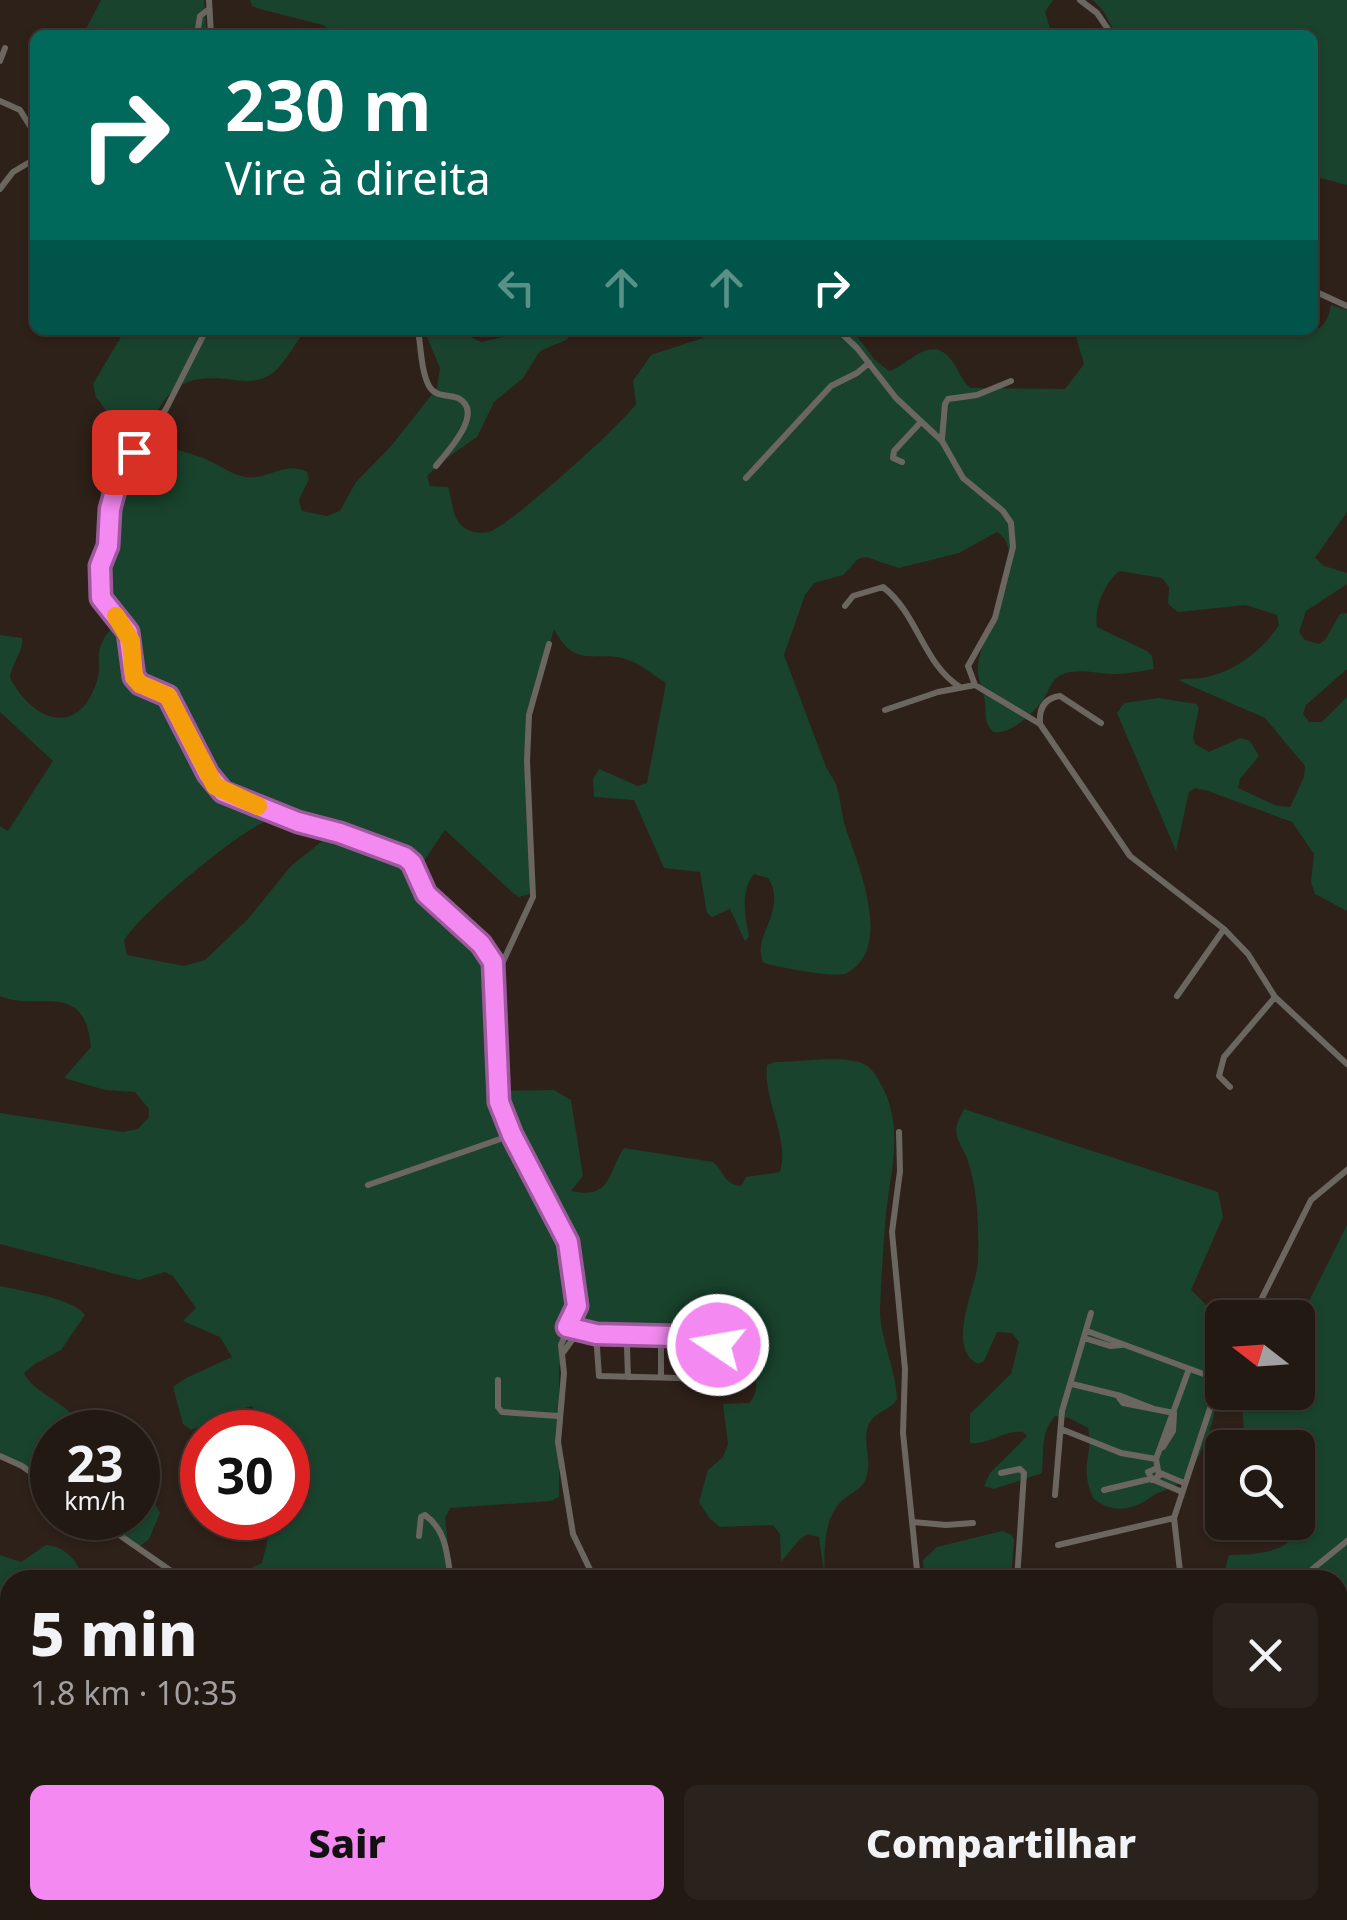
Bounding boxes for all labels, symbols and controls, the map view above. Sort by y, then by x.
text: 230 m [225,56,432,152]
icon: right [60,70,190,200]
text: Vire à direita [225,147,491,208]
icon: left [489,260,544,315]
icon: ahead [594,260,649,315]
icon: ahead [699,260,754,315]
icon: right [804,260,859,315]
pin [92,410,177,495]
icon: arrive [107,425,162,480]
position arrow [666,1293,770,1397]
north arrow [1205,1300,1315,1410]
map controls [1205,1300,1315,1540]
speed limit sign: 30 [180,1410,310,1540]
text: 23 [66,1429,124,1497]
button: search [1205,1430,1315,1540]
text: km/h [64,1483,126,1517]
text: 5 min [30,1592,198,1674]
button: close [1213,1603,1318,1708]
text: 1.8 km · 10:35 [30,1671,238,1714]
button: Sair [30,1785,664,1900]
button: Compartilhar [684,1785,1318,1900]

